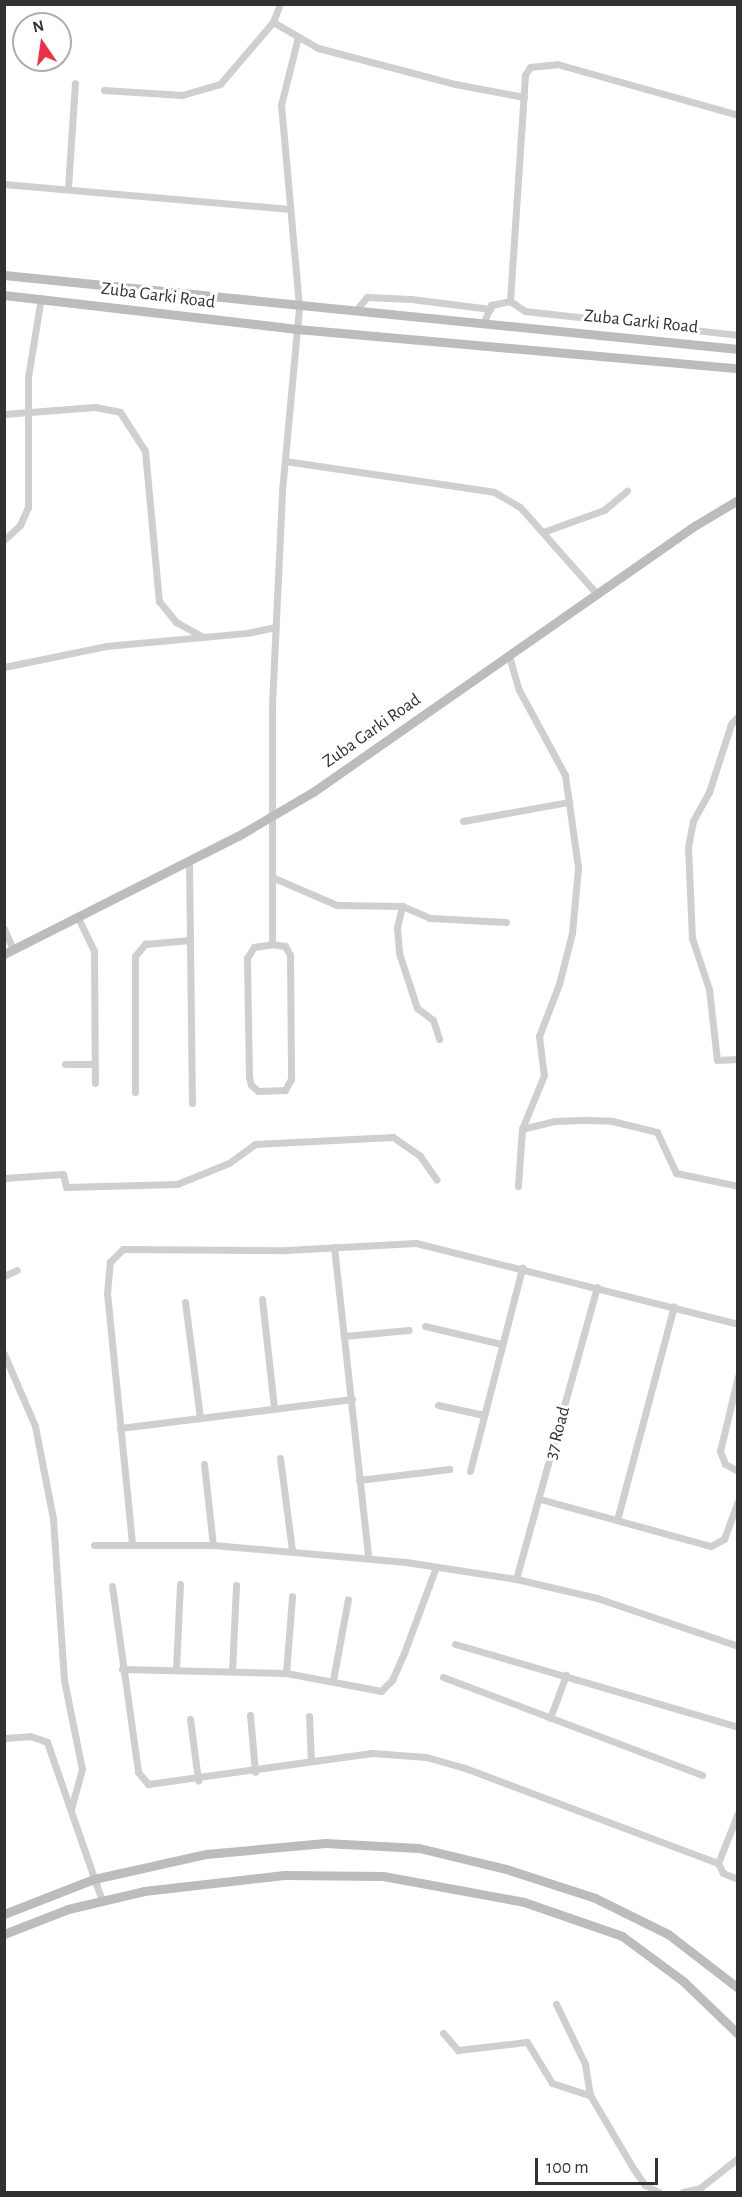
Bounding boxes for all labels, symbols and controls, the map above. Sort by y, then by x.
north arrow [12,12,72,72]
text: N [31,17,46,35]
street label: Zuba Garki Road [100,278,216,314]
street label: Zuba Garki Road [583,305,699,339]
street label: Zuba Garki Road [319,689,425,773]
street label: 37 Road [541,1404,575,1462]
scale bar [538,2146,661,2184]
text: 100 m [546,2159,589,2177]

